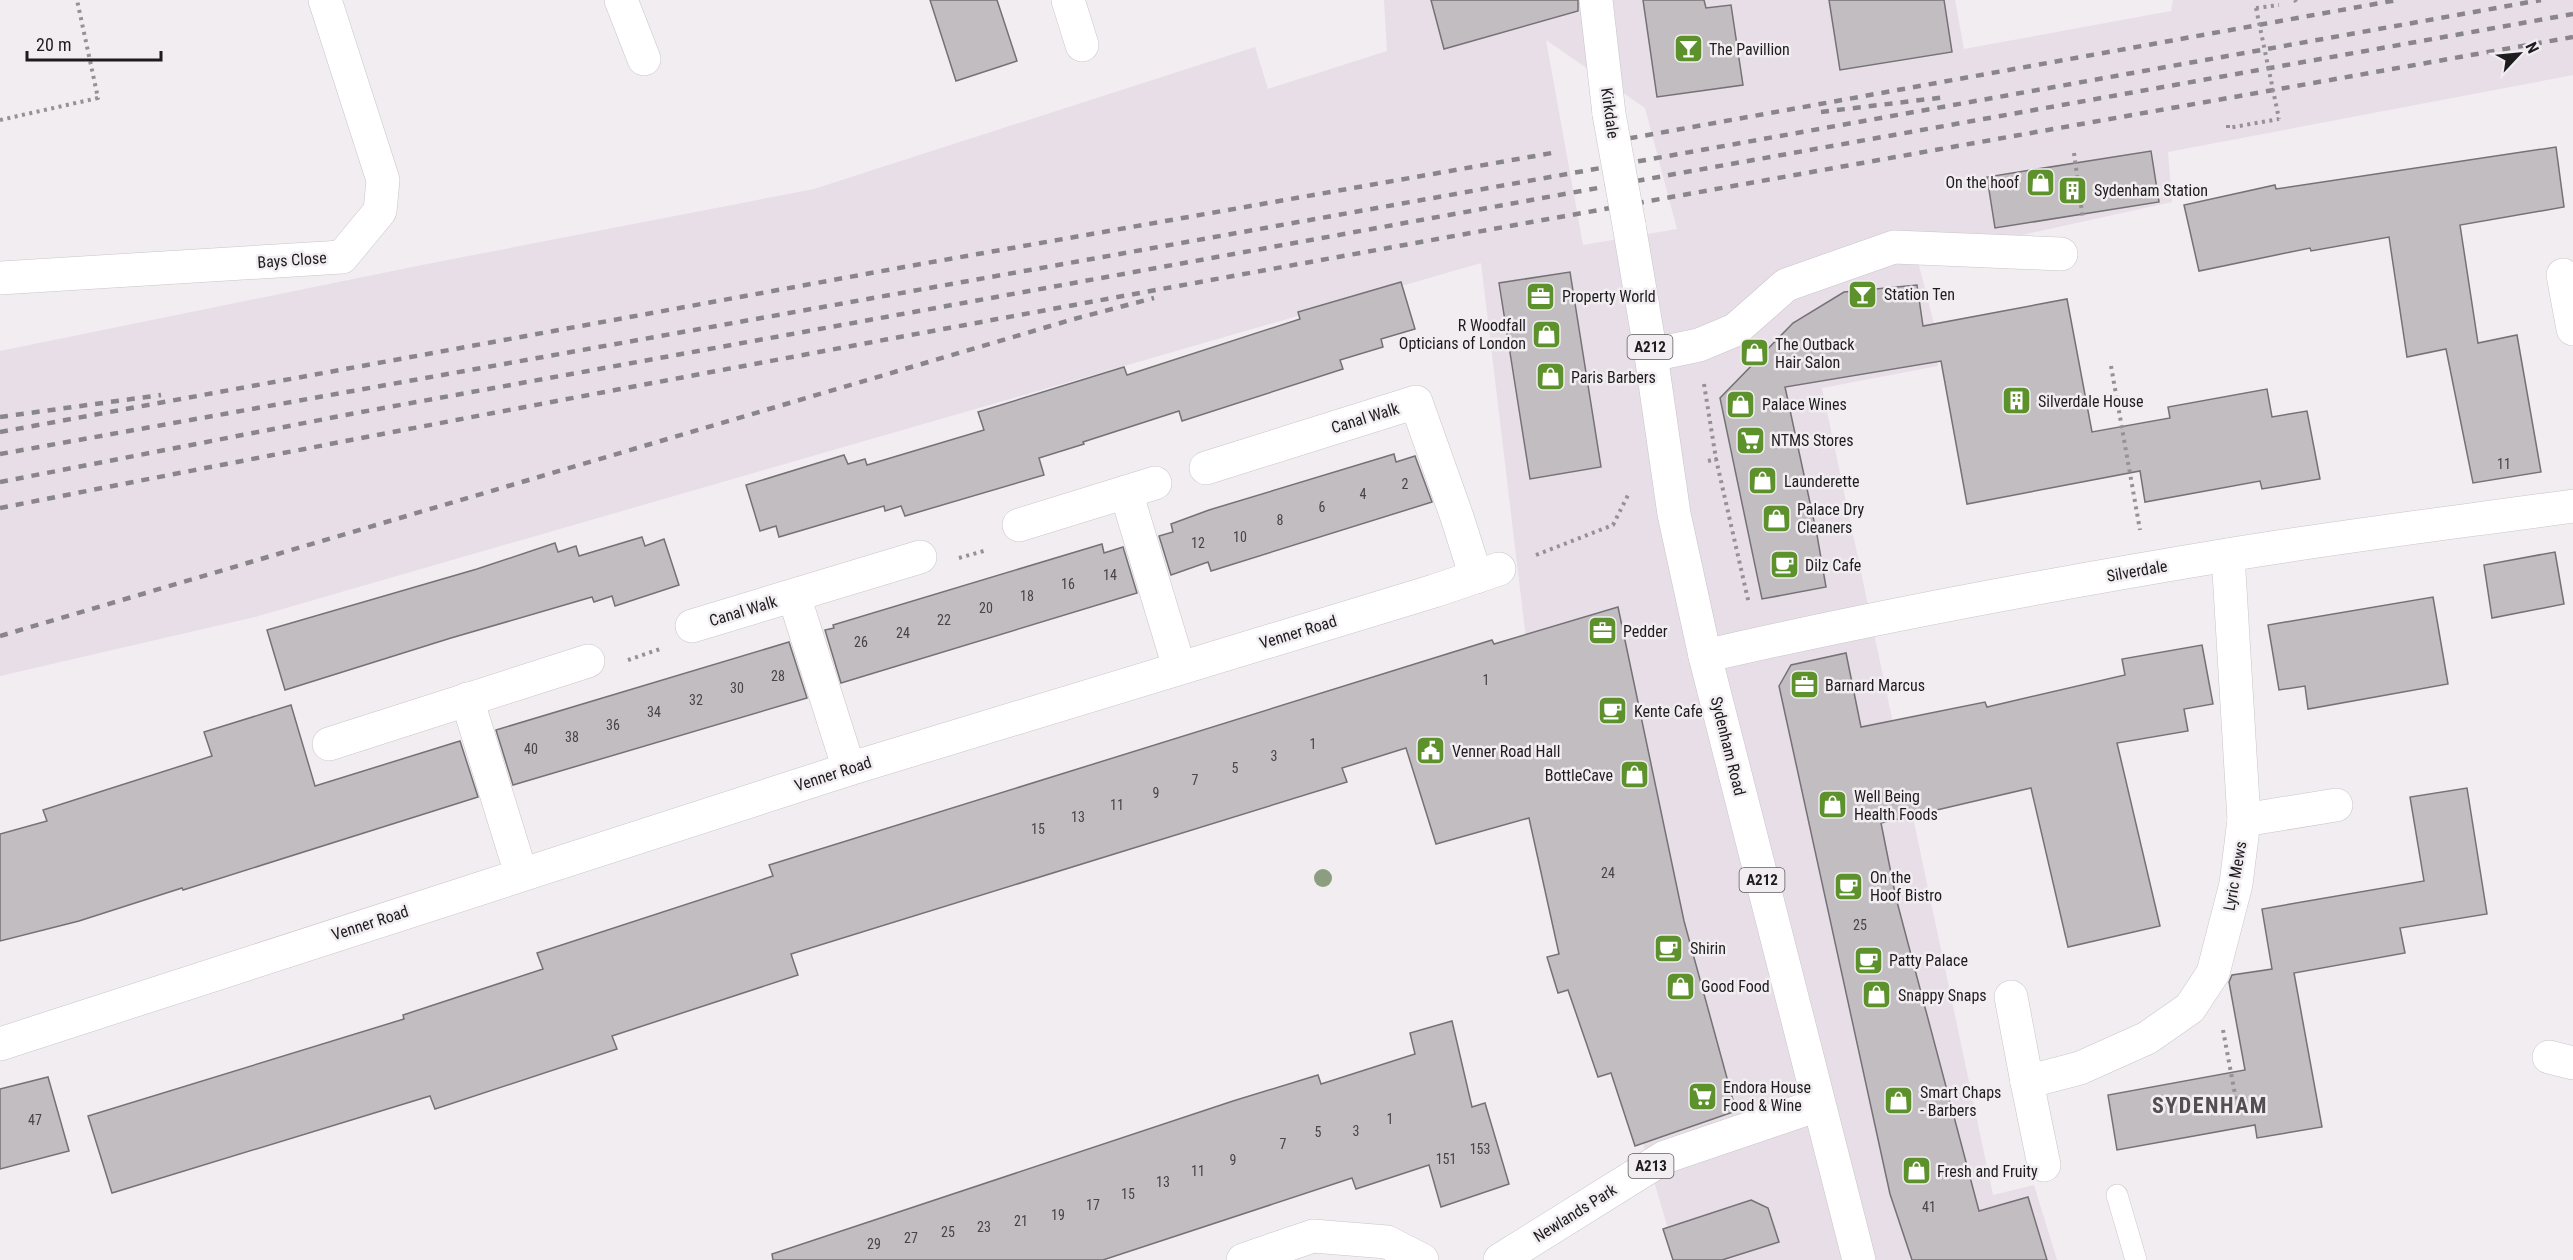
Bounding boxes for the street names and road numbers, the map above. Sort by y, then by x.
street label: Kirkdale [1597,86,1623,140]
street label: Bays Close [257,248,327,272]
road number: A212 [1628,335,1672,359]
street label: Canal Walk [1329,398,1402,437]
street label: Silverdale [2105,556,2169,586]
street label: Canal Walk [707,591,780,630]
street label: Venner Road [1257,611,1339,653]
street label: Sydenham Road [1707,695,1749,797]
street label: Venner Road [792,753,874,795]
street label: Lyric Mews [2220,840,2250,912]
road number: A212 [1740,868,1784,892]
street label: Venner Road [329,902,411,944]
road number: A213 [1628,1154,1674,1178]
street label: Newlands Park [1530,1180,1621,1246]

